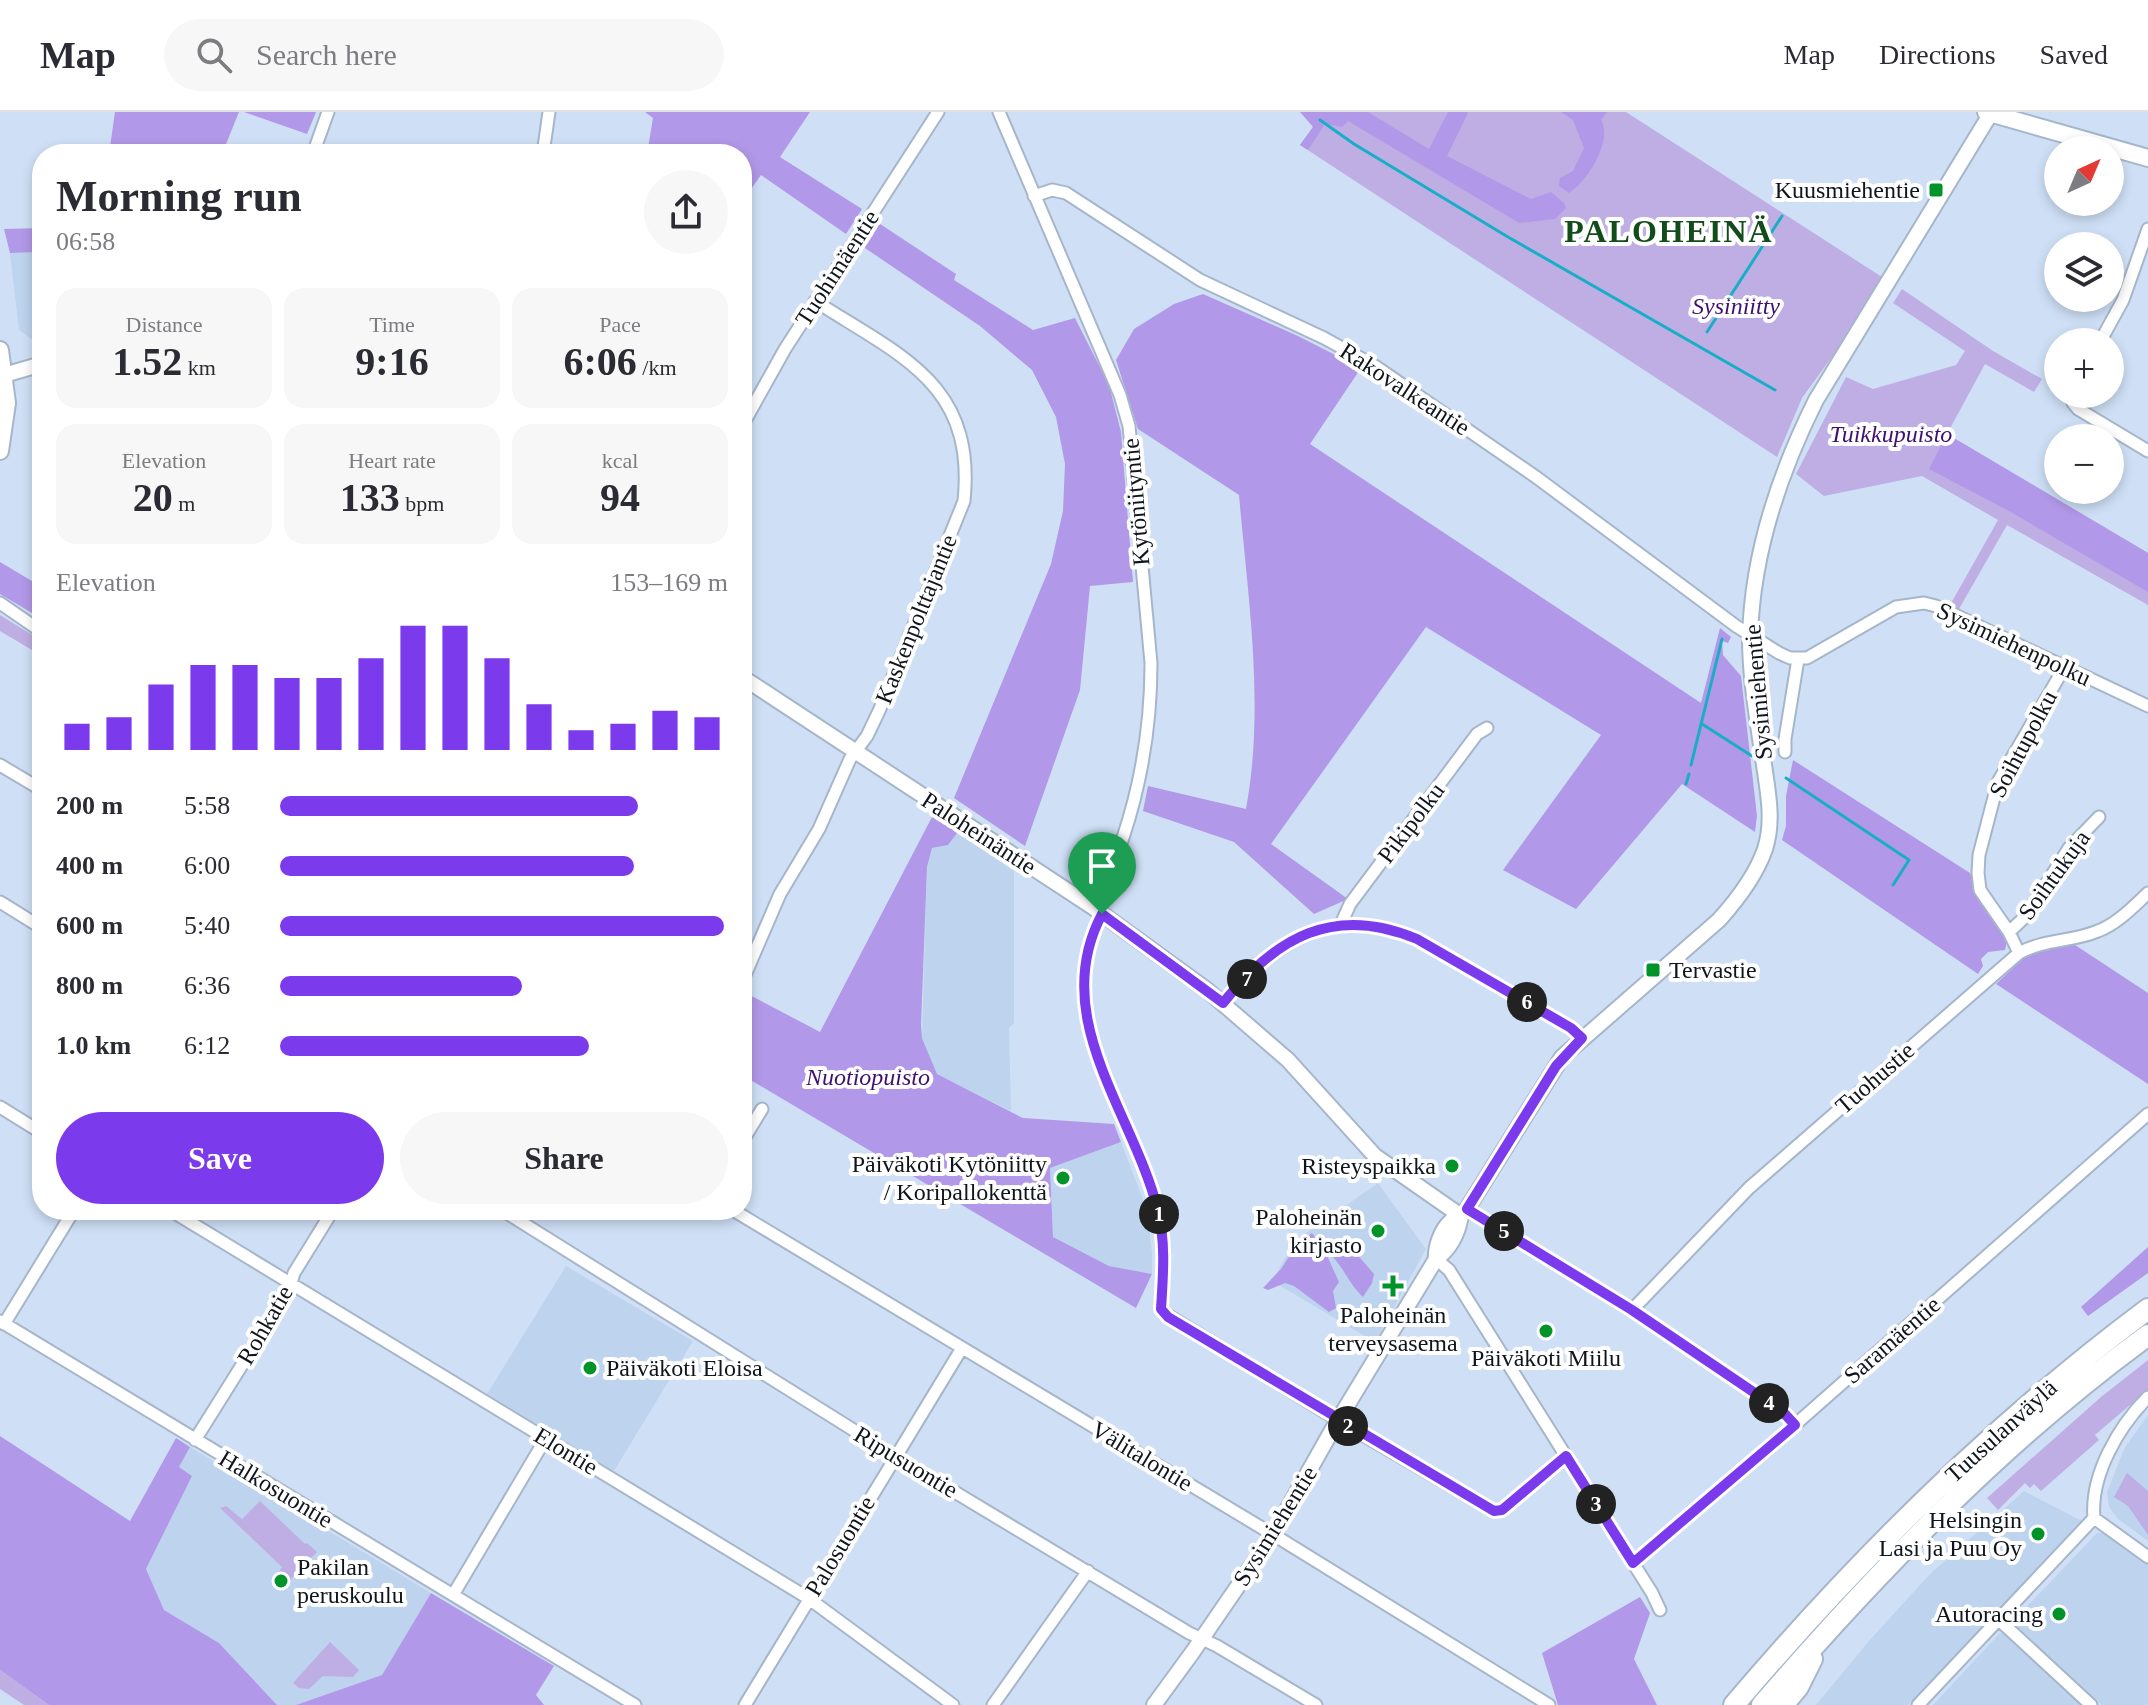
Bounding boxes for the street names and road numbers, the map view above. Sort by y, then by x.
street label: Tuohimäentie [790,205,884,331]
street label: Rakovalkeantie [1335,337,1475,441]
street label: Kytöniityntie [1117,437,1155,567]
street label: Kaskenpolttajantie [870,531,962,707]
street label: Sysimiehenpolku [1933,597,2095,691]
street label: Sysimiehentie [1739,623,1777,761]
street label: Soihtupolku [1984,686,2062,802]
street label: Pikipolku [1373,778,1449,868]
street label: Paloheinäntie [917,787,1041,879]
street label: Soihtukuja [2013,825,2095,925]
street label: Tuohustie [1831,1037,1919,1119]
street label: Rohkatie [232,1281,298,1369]
street label: Saramäentie [1839,1291,1945,1389]
street label: Tuusulanväylä [1940,1374,2062,1488]
street label: Välitalontie [1087,1416,1197,1496]
street label: Ripusuontie [850,1421,962,1503]
street label: Elontie [530,1422,602,1480]
street label: Halkosuontie [214,1445,338,1533]
street label: Sysimiehentie [1228,1461,1322,1591]
street label: Palosuontie [800,1491,880,1601]

